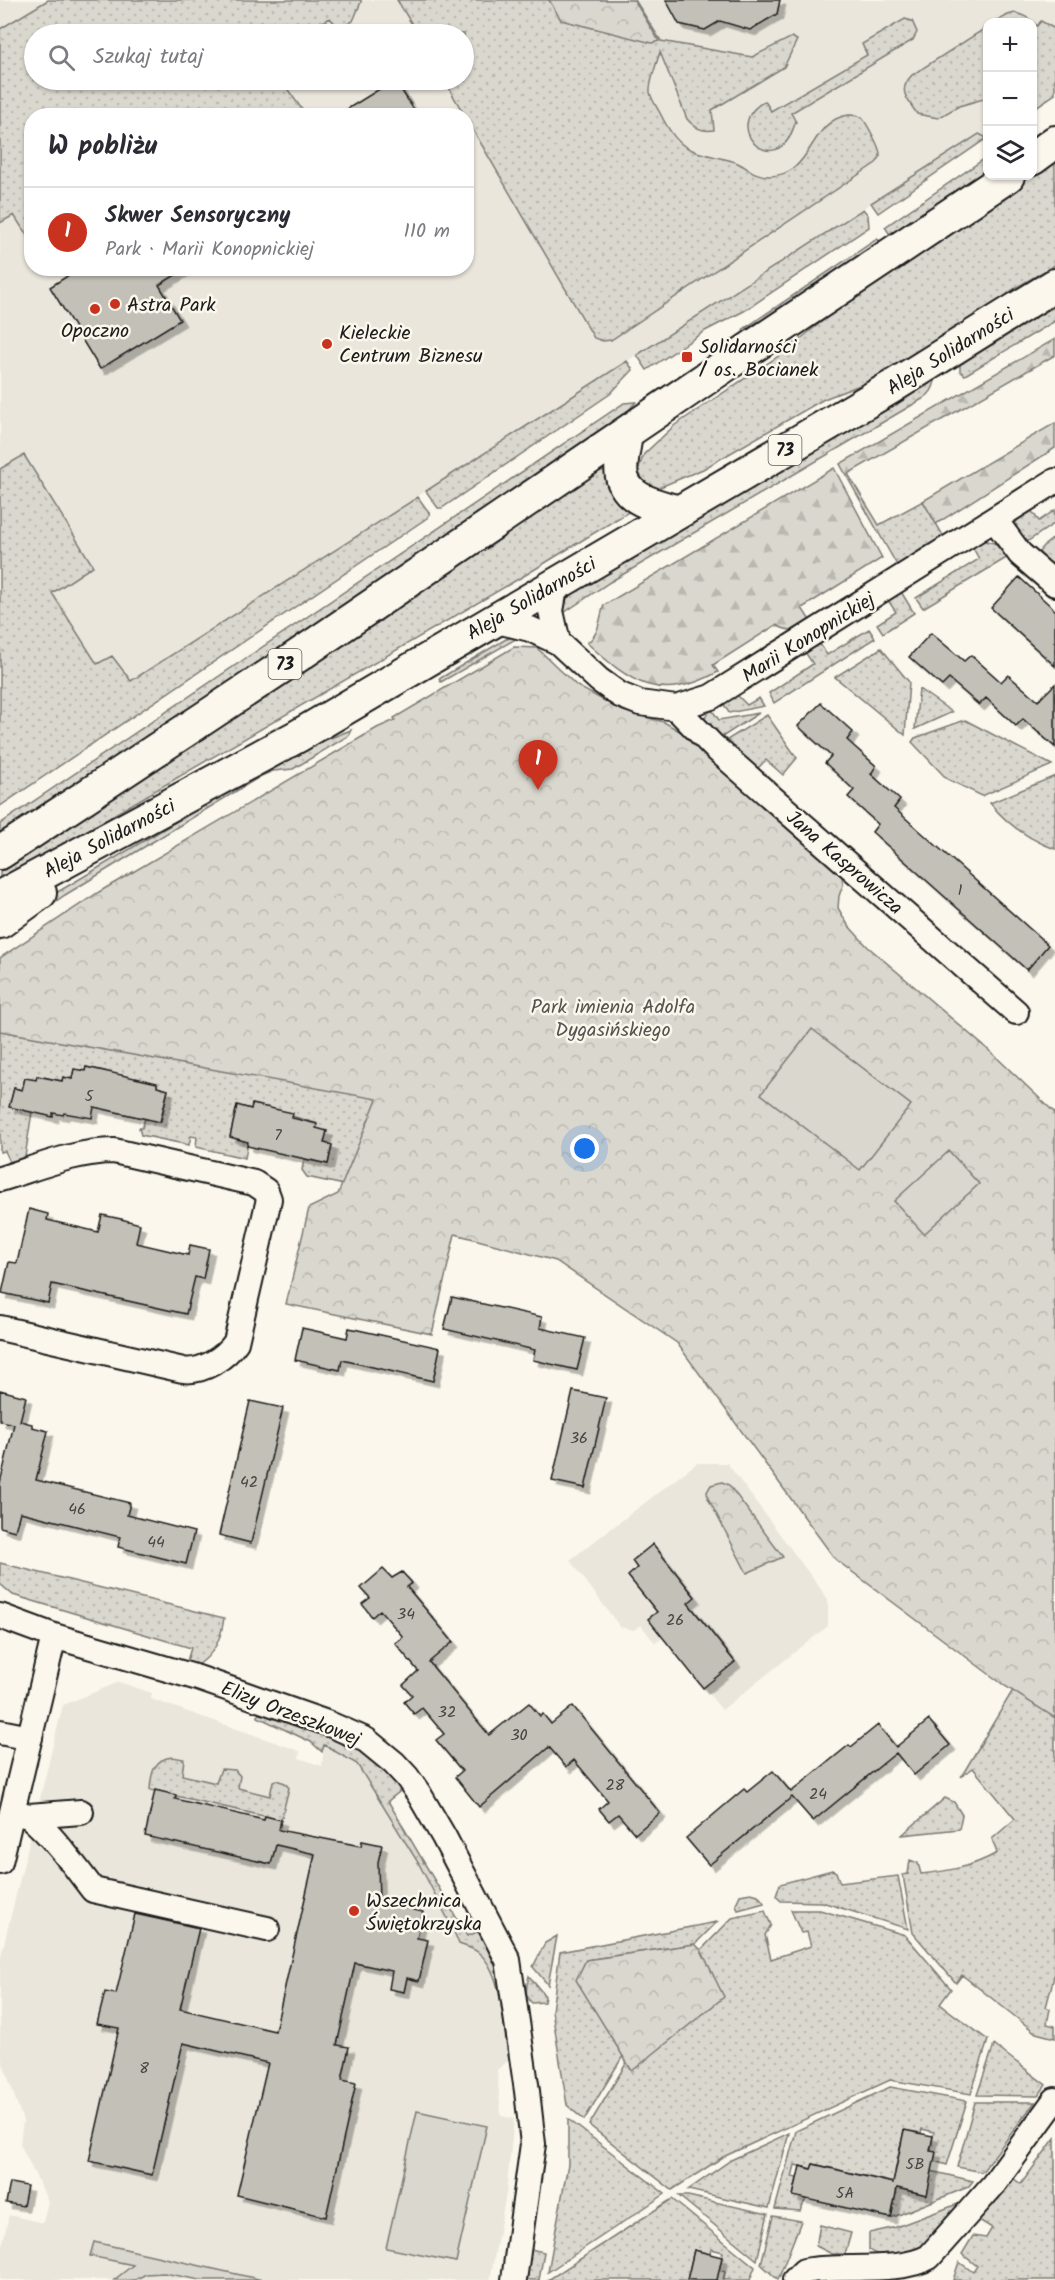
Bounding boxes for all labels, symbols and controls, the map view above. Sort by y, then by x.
map controls [983,18,1037,180]
button: + [983,18,1037,72]
search box [24,24,474,90]
text: Szukaj tutaj [93,40,204,75]
icon: search [45,41,78,74]
button: − [983,72,1037,126]
text: W pobliżu [48,126,157,168]
button: layers [983,126,1037,180]
text: Skwer Sensoryczny [105,199,291,234]
text: 1 [64,216,71,248]
text: 110 m [404,216,450,248]
text: Park · Marii Konopnickiej [105,234,314,266]
place label: Astra Park [127,290,216,322]
marker: Astra Park [108,297,122,311]
street label: Aleja Solidarności [881,300,1022,405]
marker: Opoczno [88,302,102,316]
place label: Opoczno [61,316,129,348]
place label: Kieleckie Centrum Biznesu [339,318,483,373]
place label: Solidarności / os. Bocianek [699,332,819,387]
marker: Kieleckie Centrum Biznesu [320,337,334,351]
marker: Solidarności / os. Bocianek [680,350,694,364]
road number: 73 [768,435,802,465]
street label: Aleja Solidarności [461,549,604,650]
street label: Marii Konopnickiej [736,584,883,693]
road number: 73 [268,649,302,679]
pin: 1 [518,740,558,790]
street label: Aleja Solidarności [38,791,183,888]
street label: Jana Kasprowicza [778,803,910,924]
house number: 1 [957,878,963,903]
park label: Park imienia Adolfa Dygasińskiego [531,992,695,1047]
house number: 5 [85,1084,95,1109]
house number: 7 [274,1123,282,1148]
your location [570,1134,599,1163]
house number: 36 [570,1426,588,1451]
house number: 42 [240,1470,258,1495]
house number: 46 [68,1497,86,1522]
house number: 44 [147,1530,165,1555]
house number: 34 [397,1602,415,1627]
house number: 26 [666,1608,684,1633]
street label: Elizy Orzeszkowej [216,1673,366,1757]
house number: 32 [438,1700,456,1725]
house number: 30 [510,1723,528,1748]
house number: 28 [606,1773,625,1798]
house number: 24 [809,1782,827,1807]
place label: Wszechnica Świętokrzyska [366,1886,482,1941]
marker: Wszechnica Świętokrzyska [347,1904,361,1918]
house number: 8 [139,2056,149,2081]
house number: 5B [906,2152,924,2177]
house number: 5A [836,2181,854,2206]

